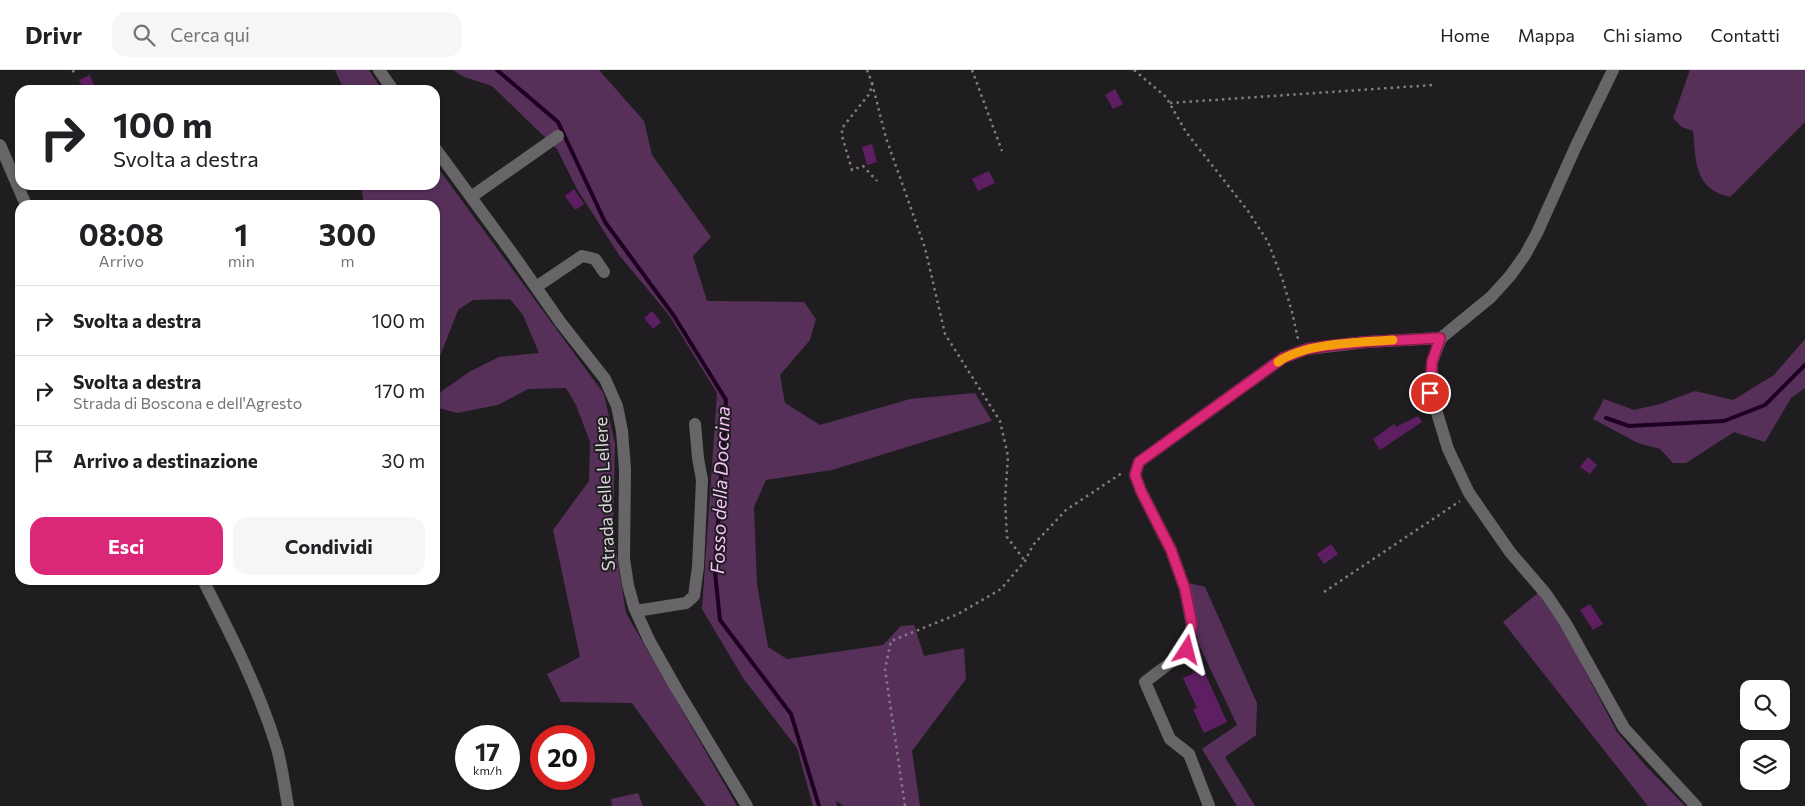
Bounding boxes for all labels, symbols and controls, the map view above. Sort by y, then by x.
search box [112,12,462,57]
text: Drivr [25,20,82,49]
icon: search [130,21,158,49]
text: Cerca qui [170,23,250,46]
text: Home [1440,24,1490,46]
text: Mappa [1518,24,1575,46]
text: Chi siamo [1603,24,1682,46]
text: Contatti [1710,24,1780,46]
text: 100 m [113,102,213,145]
icon: right [30,105,95,170]
text: Svolta a destra [113,145,259,172]
text: 08:08 [79,215,164,252]
text: 1 [234,215,248,252]
text: 300 [319,215,376,252]
text: Arrivo [99,251,144,270]
text: min [228,251,255,270]
text: m [340,251,354,270]
icon: right [30,307,58,335]
text: Svolta a destra [73,309,201,332]
text: 100 m [372,309,425,332]
text: Svolta a destra [73,370,201,393]
pin [1409,372,1451,414]
icon: right [30,377,58,405]
text: 170 m [374,379,425,402]
icon: arrive [1416,379,1444,407]
text: Strada di Boscona e dell'Agresto [73,393,302,412]
water label: Fosso della Doccina [705,406,734,574]
street label: Strada delle Lellere [589,416,619,572]
icon: arrive [30,447,58,475]
text: Arrivo a destinazione [73,449,258,472]
text: 30 m [382,449,425,472]
button: Esci [30,517,223,575]
button: Condividi [233,517,425,575]
position arrow [1160,623,1212,675]
map controls [1740,680,1790,790]
button: search [1740,680,1790,730]
speed limit sign: 20 [530,725,595,790]
text: 17 [475,736,500,766]
button: layers [1740,740,1790,790]
text: km/h [473,763,502,777]

